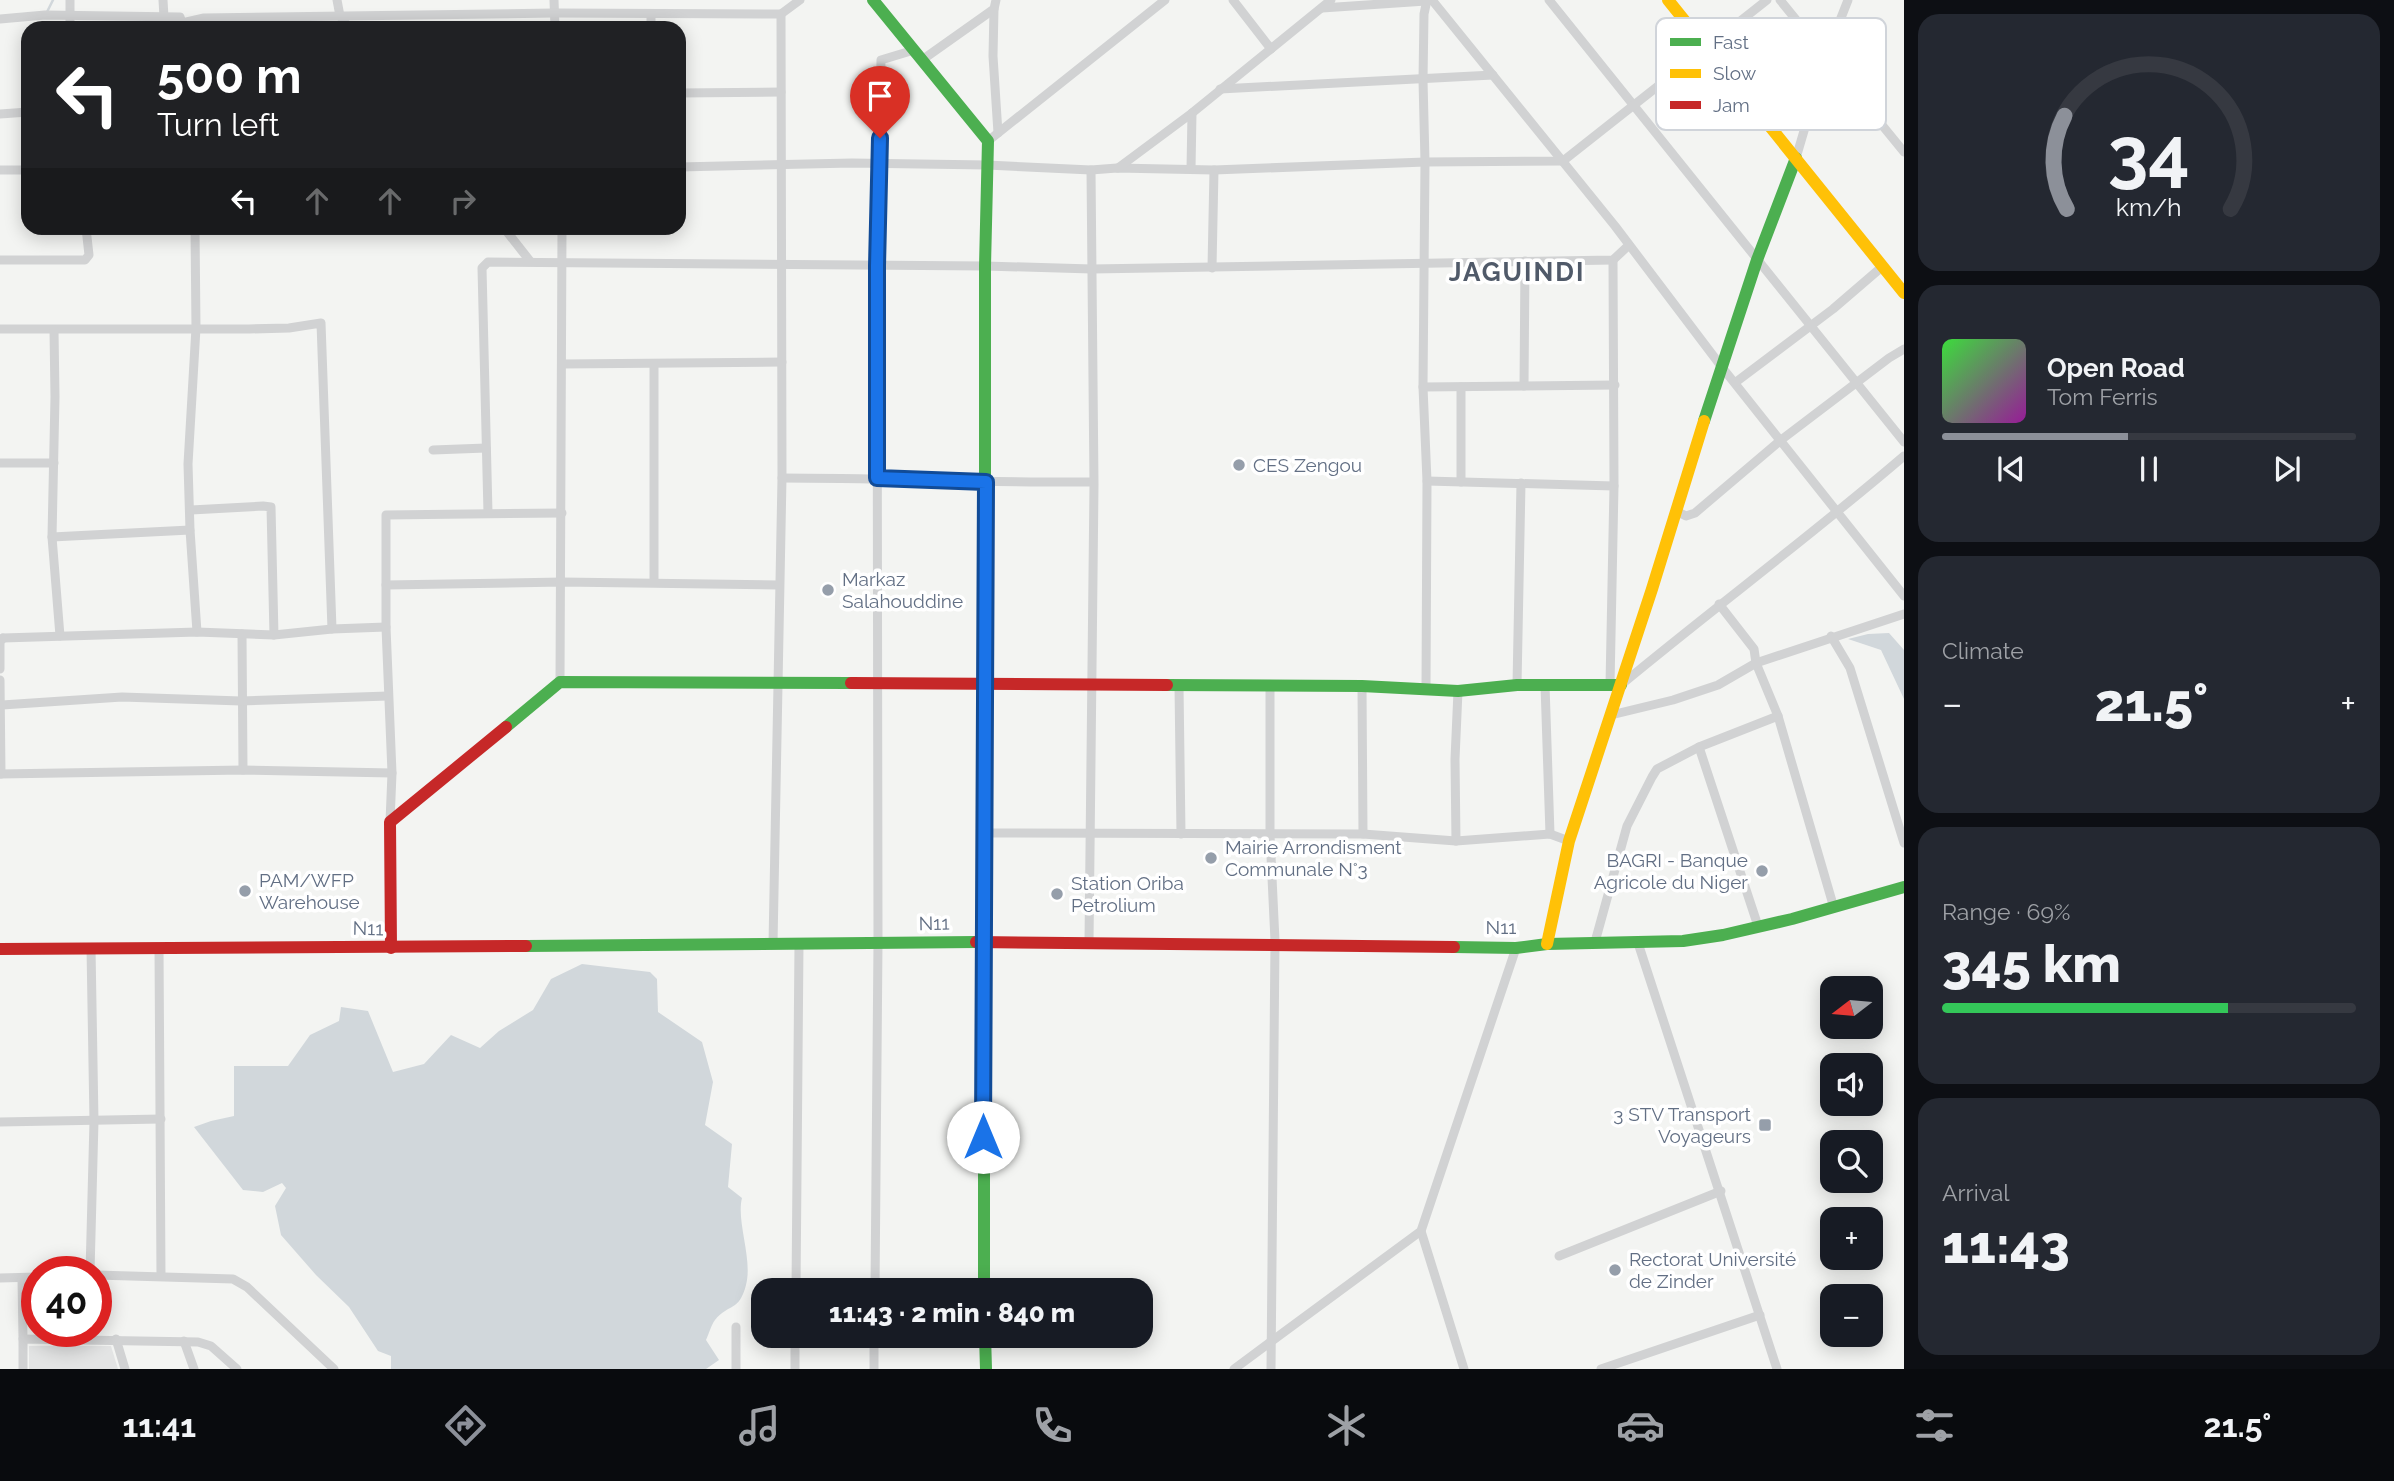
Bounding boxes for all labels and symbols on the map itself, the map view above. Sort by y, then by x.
legend [1656,18,1886,130]
text: Fast [1713,31,1749,53]
text: Slow [1713,62,1757,84]
pin [850,66,910,138]
text: Jam [1713,94,1750,116]
district label: JAGUINDI [1449,257,1585,287]
place label: CES Zengou [1253,454,1362,476]
marker: CES Zengou [1231,457,1247,473]
place label: Markaz Salahouddine [842,568,963,612]
marker: Markaz Salahouddine [820,582,836,598]
place label: Mairie Arrondisment Communale N°3 [1225,836,1402,880]
place label: BAGRI - Banque Agricole du Niger [1594,849,1748,893]
marker: Mairie Arrondisment Communale N°3 [1203,850,1219,866]
marker: BAGRI - Banque Agricole du Niger [1754,863,1770,879]
place label: PAM/WFP Warehouse [259,869,360,913]
place label: Station Oriba Petrolium [1071,872,1184,916]
marker: PAM/WFP Warehouse [237,883,253,899]
marker: Station Oriba Petrolium [1049,886,1065,902]
street label: N11 [918,912,950,934]
street label: N11 [1486,916,1516,938]
street label: N11 [352,917,384,939]
north arrow [1820,976,1883,1040]
position arrow [946,1100,1020,1174]
place label: 3 STV Transport Voyageurs [1613,1103,1752,1147]
marker: 3 STV Transport Voyageurs [1757,1117,1773,1133]
place label: Rectorat Université de Zinder [1629,1248,1796,1292]
speed limit sign: 40 [21,1256,112,1347]
marker: Rectorat Université de Zinder [1607,1262,1623,1278]

